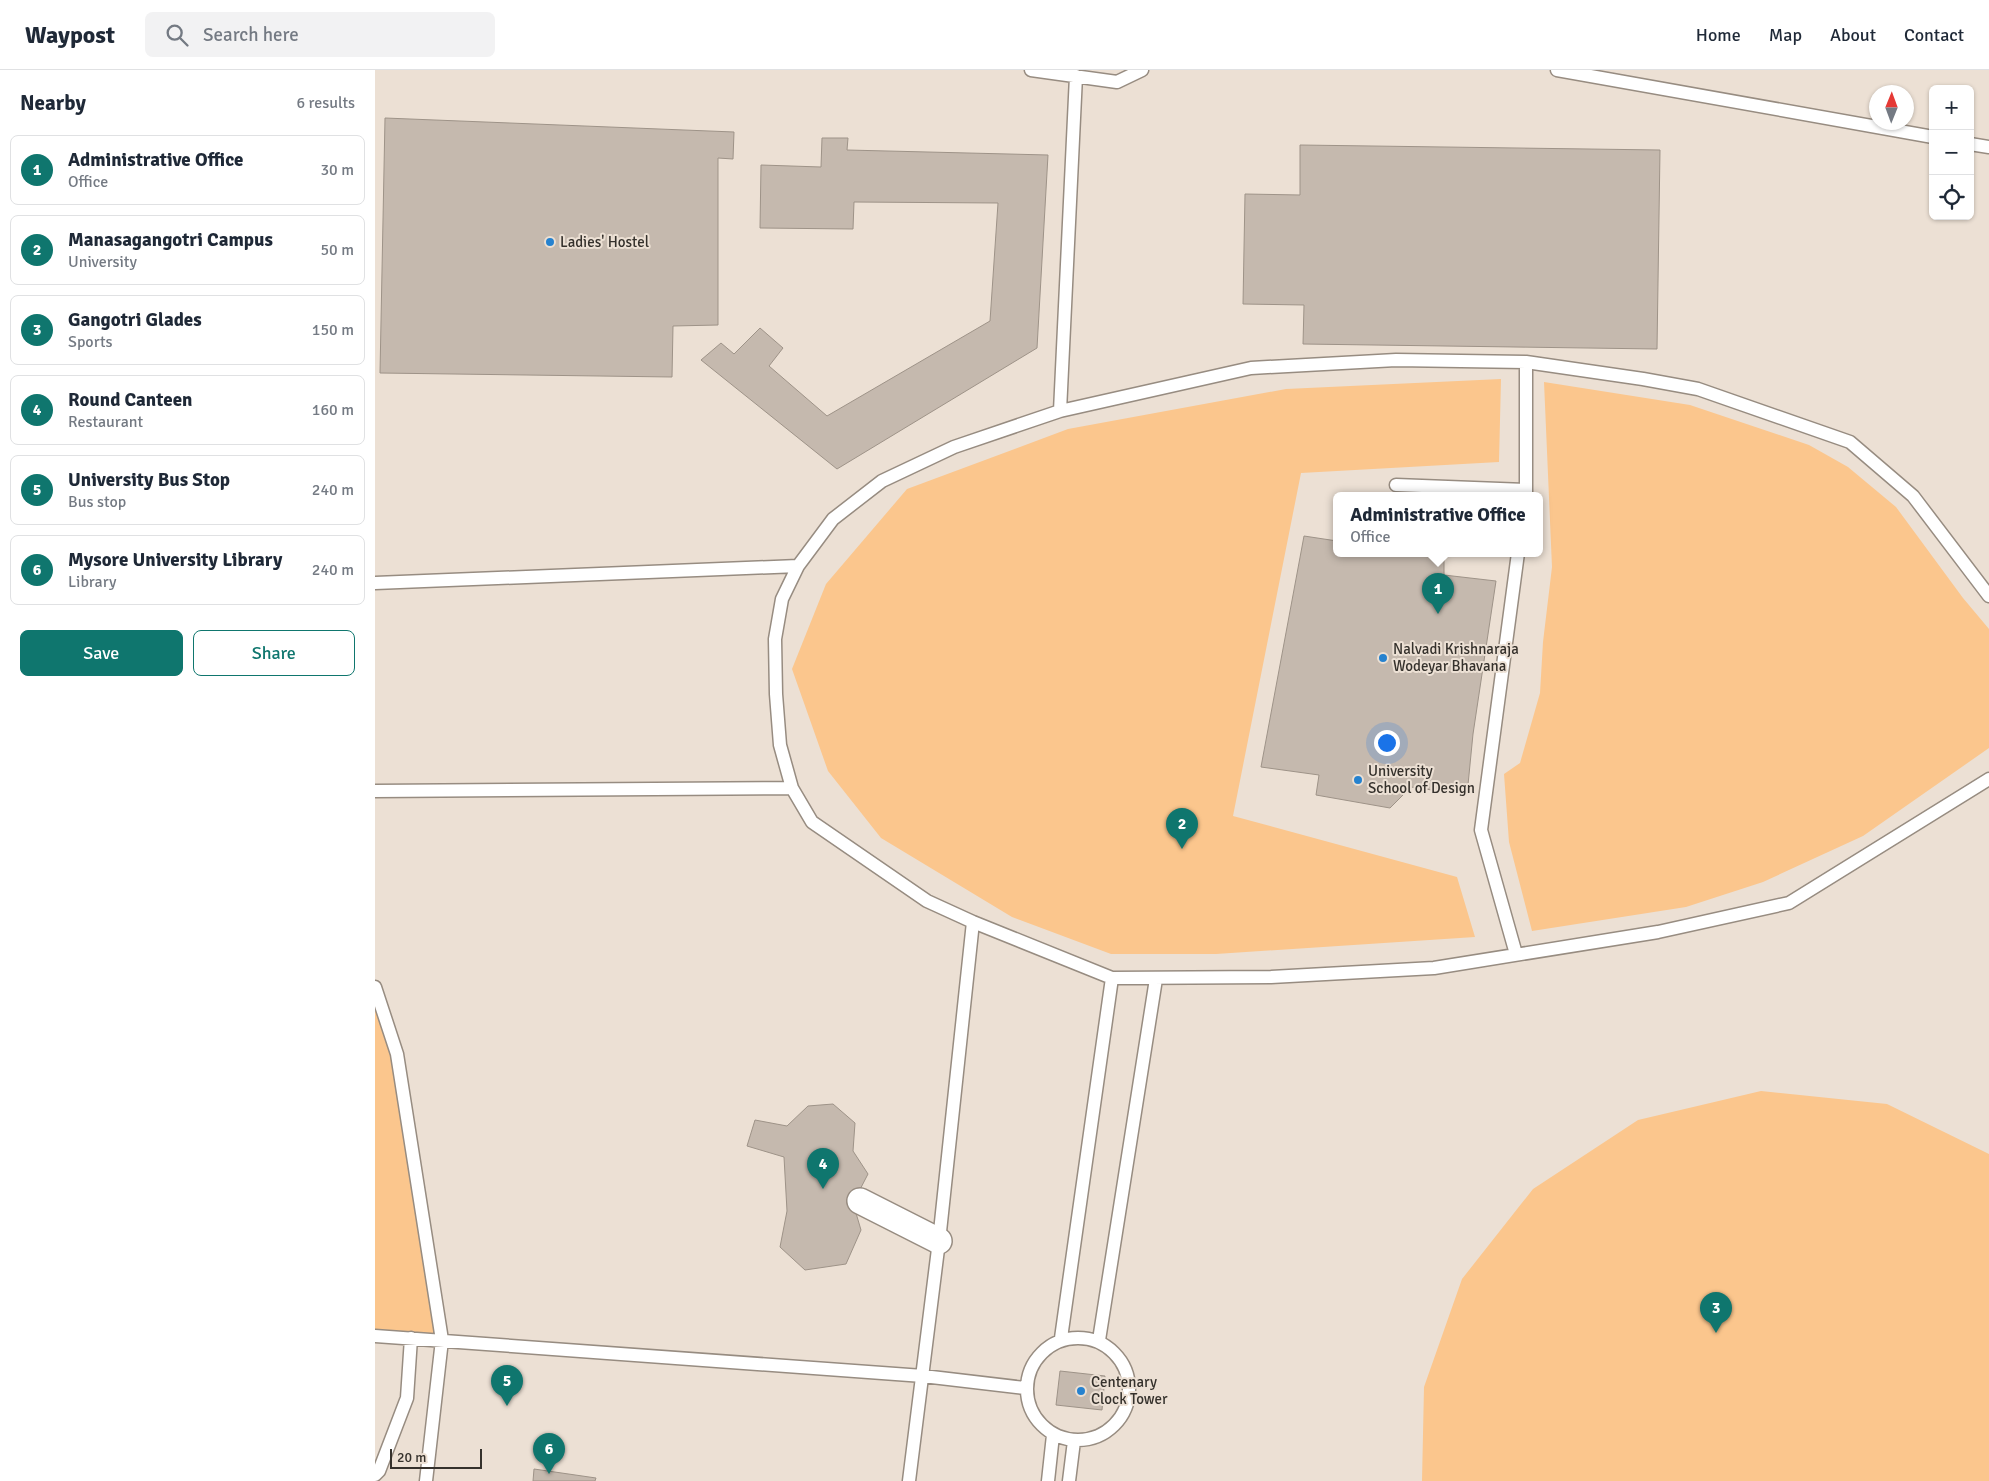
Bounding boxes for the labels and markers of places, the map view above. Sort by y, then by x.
place label: Ladies' Hostel [560,233,649,251]
marker: Ladies' Hostel [544,236,556,248]
pin: 1 [1422,573,1454,614]
place label: Nalvadi Krishnaraja Wodeyar Bhavana [1393,640,1519,675]
marker: Nalvadi Krishnaraja Wodeyar Bhavana [1377,652,1389,664]
place label: University School of Design [1368,762,1475,797]
marker: University School of Design [1352,774,1364,786]
pin: 2 [1166,808,1198,849]
pin: 4 [807,1148,839,1189]
pin: 3 [1700,1292,1732,1333]
pin: 5 [491,1365,523,1406]
place label: Centenary Clock Tower [1091,1373,1168,1408]
marker: Centenary Clock Tower [1075,1385,1087,1397]
pin: 6 [533,1433,565,1474]

